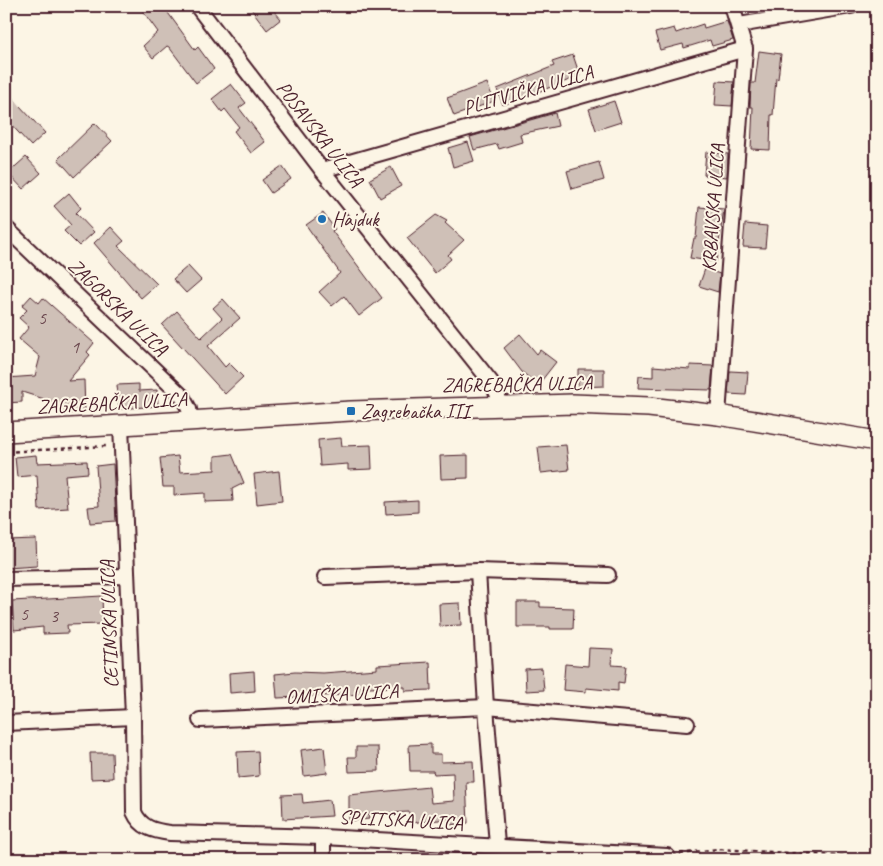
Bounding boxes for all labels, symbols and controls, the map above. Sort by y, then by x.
street label: PLITVIČKA ULICA [460,59,597,120]
street label: POSAVSKA ULICA [271,76,370,193]
street label: KRBAVSKA ULICA [696,142,730,273]
place label: Hajduk [332,207,380,232]
marker: Hajduk [316,213,328,225]
street label: ZAGORSKA ULICA [63,253,174,362]
house number: 5 [38,307,47,329]
house number: 1 [71,336,80,358]
street label: ZAGREBAČKA ULICA [442,370,593,398]
street label: ZAGREBAČKA ULICA [36,387,189,419]
place label: Zagrebačka III [361,399,474,424]
marker: Zagrebačka III [345,405,357,417]
street label: CETINSKA ULICA [94,559,124,689]
house number: 5 [20,603,29,625]
house number: 3 [50,605,60,627]
street label: OMIŠKA ULICA [285,679,400,709]
street label: SPLITSKA ULICA [338,804,465,836]

